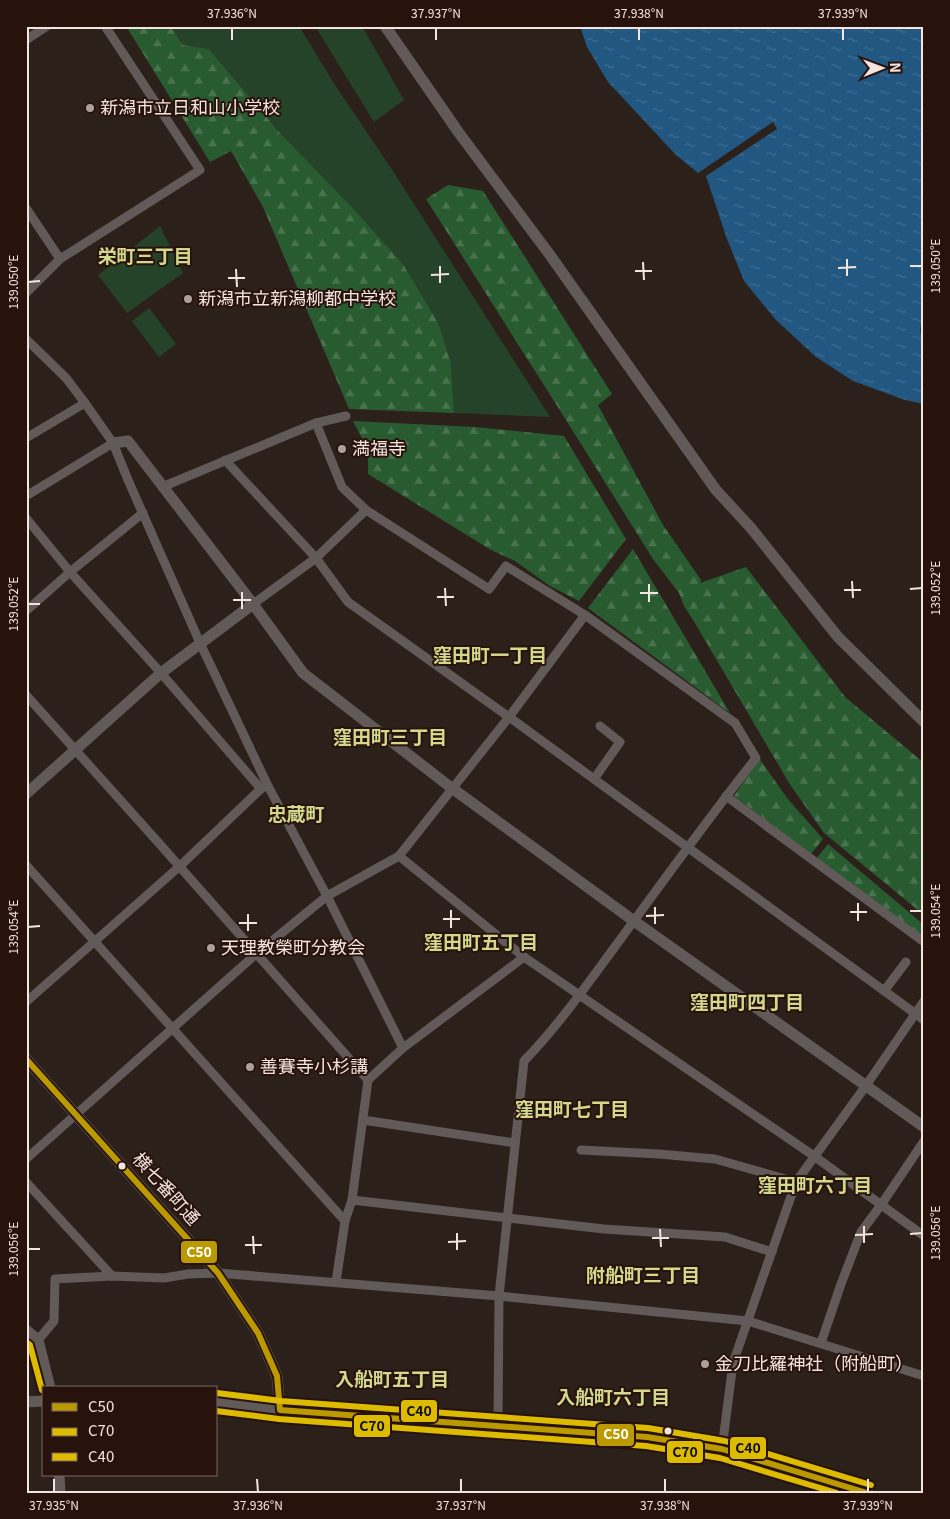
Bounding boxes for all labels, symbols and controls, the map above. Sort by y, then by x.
text: 37.936°N [207,4,257,21]
text: 37.937°N [411,4,461,21]
text: 37.938°N [614,4,664,21]
text: 37.939°N [818,4,868,21]
north arrow [858,42,908,92]
text: N [886,62,906,73]
place label: 新潟市立日和山小学校 [100,93,280,119]
marker: 新潟市立日和山小学校 [84,102,96,114]
text: 139.050°E [926,239,943,293]
district label: 栄町三丁目 [97,241,193,268]
text: 139.050°E [4,255,21,309]
place label: 新潟市立新潟柳都中学校 [198,284,396,310]
marker: 新潟市立新潟柳都中学校 [182,293,194,305]
place label: 満福寺 [352,434,406,460]
marker: 満福寺 [336,443,348,455]
text: 139.052°E [926,561,943,615]
text: 139.052°E [4,577,21,631]
district label: 窪田町一丁目 [433,640,547,667]
district label: 窪田町三丁目 [333,722,447,749]
district label: 忠蔵町 [267,799,325,826]
text: 139.054°E [926,884,943,938]
text: 139.054°E [4,900,21,954]
district label: 窪田町五丁目 [424,927,538,954]
place label: 天理教榮町分教会 [221,933,365,959]
marker: 天理教榮町分教会 [205,942,217,954]
district label: 窪田町四丁目 [690,987,804,1014]
place label: 善賽寺小杉講 [260,1052,368,1078]
marker: 善賽寺小杉講 [244,1061,256,1073]
district label: 窪田町七丁目 [515,1094,629,1121]
street label: 横七番町通 [128,1146,207,1230]
unlabelled marker [117,1161,127,1171]
district label: 窪田町六丁目 [758,1170,872,1197]
text: 139.056°E [926,1206,943,1260]
text: 139.056°E [4,1222,21,1276]
line badge: C50 [180,1240,218,1264]
text: C50 [186,1241,212,1261]
district label: 附船町三丁目 [586,1260,700,1287]
place label: 金刀比羅神社（附船町） [715,1349,913,1375]
marker: 金刀比羅神社（附船町） [699,1358,711,1370]
district label: 入船町五丁目 [335,1364,449,1391]
district label: 入船町六丁目 [556,1382,670,1409]
legend [42,1386,218,1476]
text: C50 [88,1395,114,1416]
line badge: C40 [400,1399,438,1423]
text: C40 [406,1400,432,1420]
line badge: C70 [353,1414,391,1438]
text: C70 [359,1415,385,1435]
text: C70 [88,1419,114,1440]
line badge: C50 [596,1423,635,1447]
text: C50 [603,1423,629,1443]
unlabelled marker [663,1426,673,1436]
line badge: C40 [729,1436,767,1460]
text: C40 [735,1437,761,1457]
line badge: C70 [666,1440,704,1464]
text: C70 [672,1441,698,1461]
text: C40 [88,1445,114,1466]
text: 37.935°N [29,1496,79,1513]
text: 37.936°N [233,1496,283,1513]
text: 37.937°N [436,1496,486,1513]
text: 37.938°N [640,1496,690,1513]
text: 37.939°N [843,1496,893,1513]

